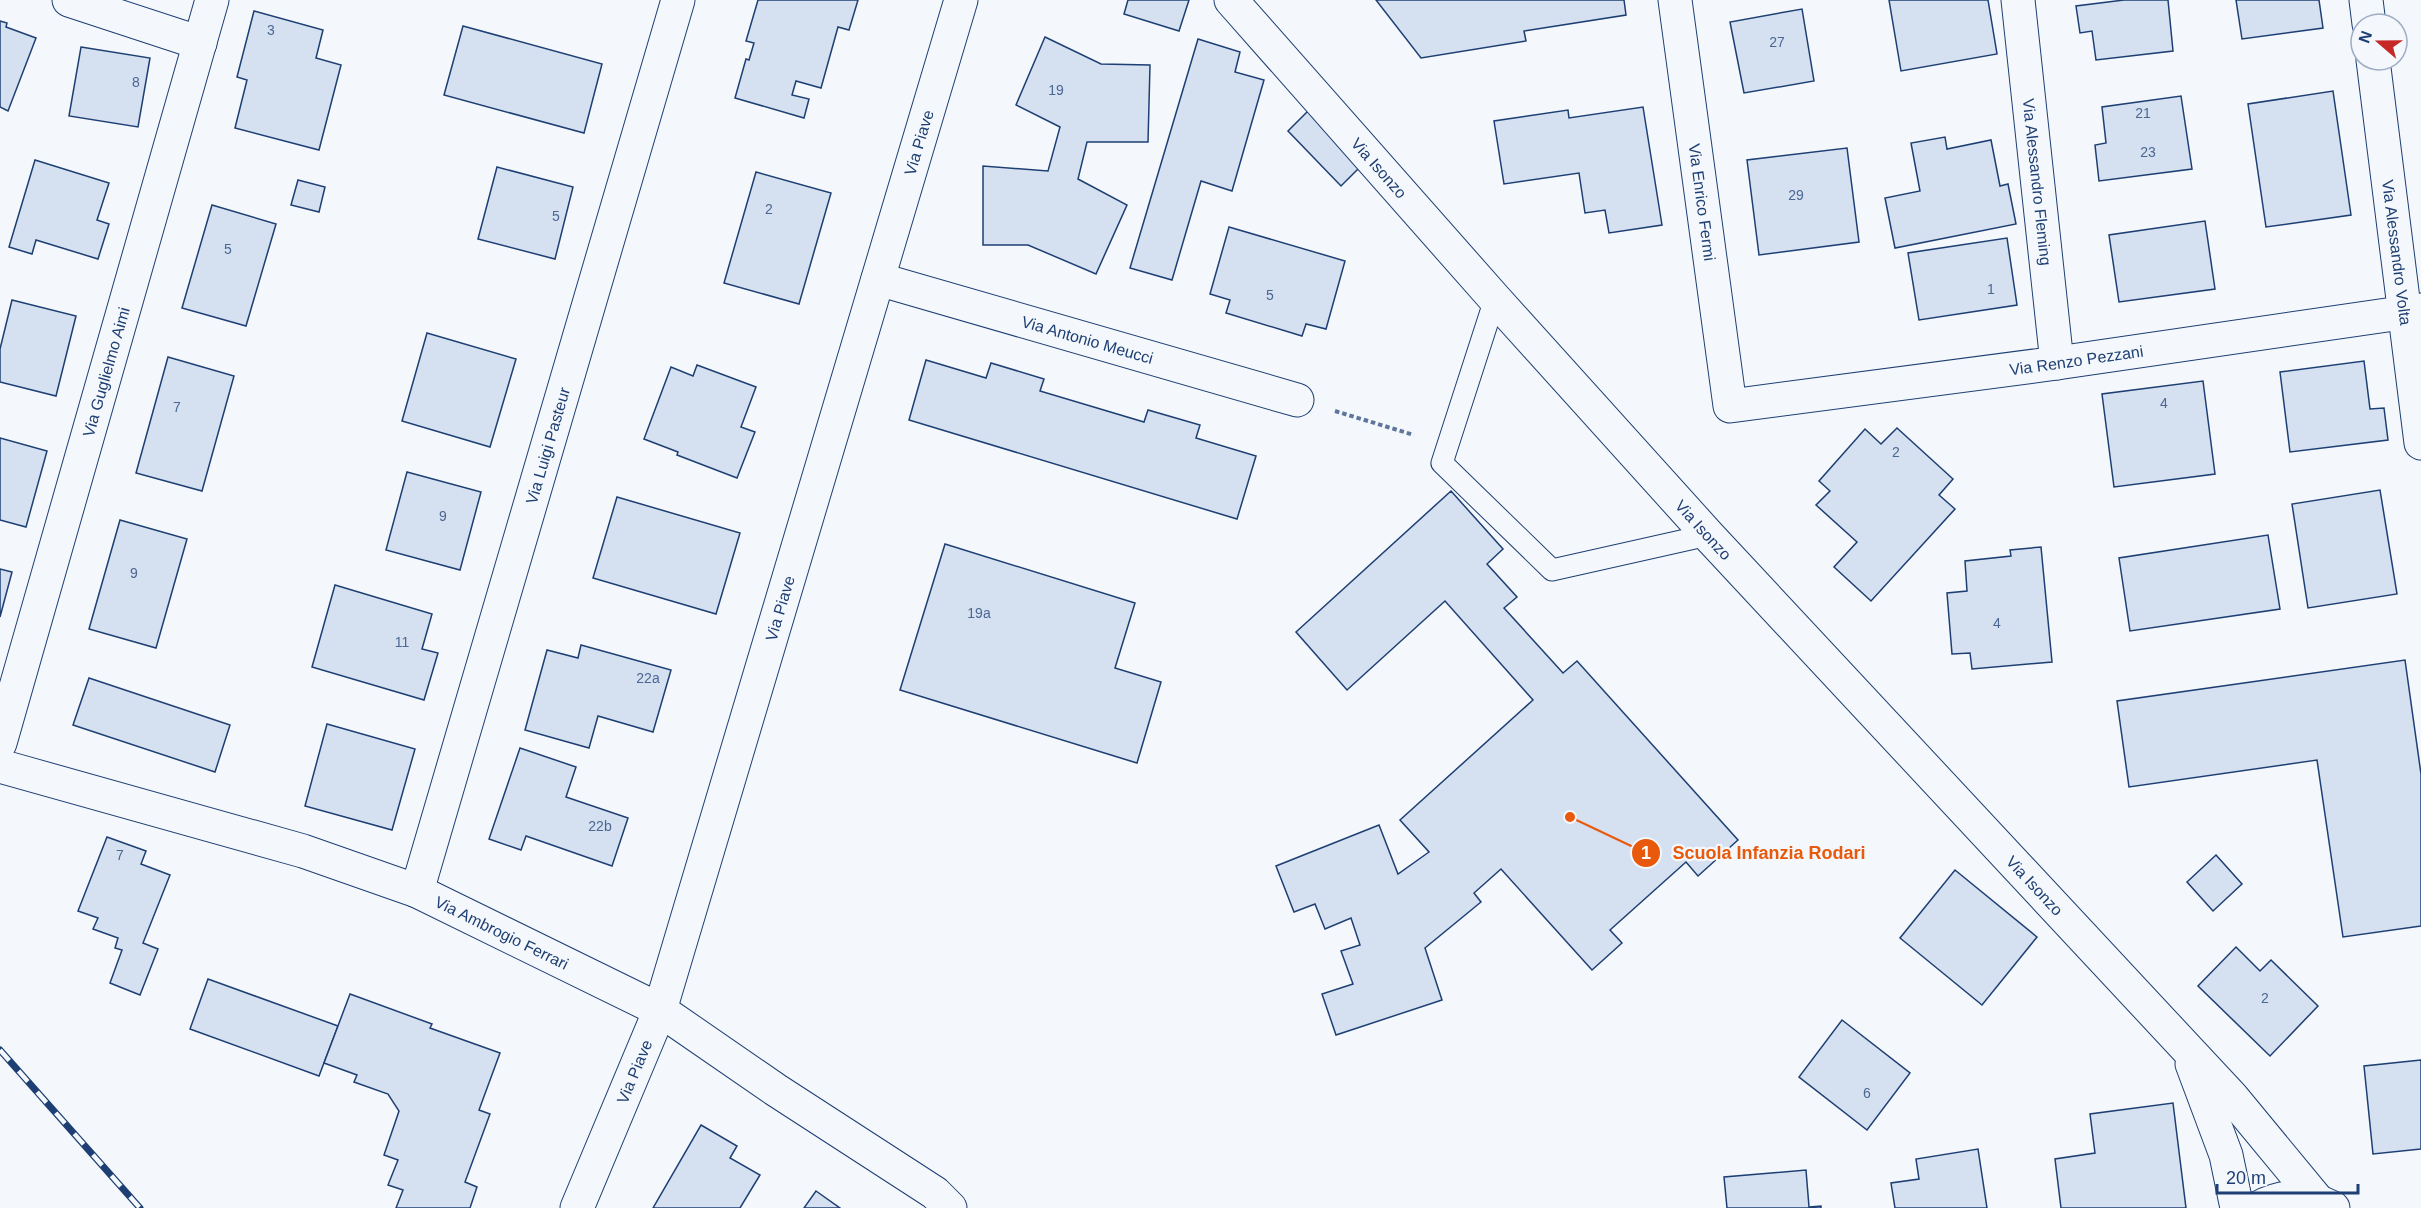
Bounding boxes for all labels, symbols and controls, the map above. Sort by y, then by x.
north arrow [2349,12,2409,72]
house number: 3 [267,22,275,38]
text: N [2355,29,2375,45]
house number: 27 [1769,34,1785,50]
house number: 8 [132,74,140,90]
house number: 19 [1048,82,1064,98]
street label: Via Alessandro Fleming [2020,98,2054,266]
house number: 21 [2135,105,2151,121]
street label: Via Piave [901,108,937,177]
street label: Via Isonzo [1348,135,1410,202]
street label: Via Enrico Fermi [1686,143,1718,262]
house number: 23 [2140,144,2156,160]
street label: Via Alessandro Volta [2379,179,2414,326]
house number: 29 [1788,187,1804,203]
house number: 2 [765,201,773,217]
house number: 5 [552,208,560,224]
house number: 5 [224,241,232,257]
house number: 1 [1987,281,1995,297]
house number: 5 [1266,287,1274,303]
street label: Via Guglielmo Aimi [80,305,133,439]
street label: Via Antonio Meucci [1020,313,1155,367]
street label: Via Renzo Pezzani [2008,343,2144,378]
street label: Via Luigi Pasteur [523,385,573,506]
house number: 4 [2160,395,2168,411]
house number: 7 [173,399,181,415]
house number: 2 [1892,444,1900,460]
street label: Via Isonzo [1672,497,1735,563]
house number: 9 [439,508,447,524]
house number: 9 [130,565,138,581]
street label: Via Piave [762,574,798,643]
house number: 19a [967,605,991,621]
house number: 4 [1993,615,2001,631]
house number: 11 [395,634,409,650]
house number: 22a [636,670,660,686]
house number: 22b [588,818,612,834]
callout: Scuola Infanzia Rodari [1631,835,1878,871]
text: 1 [1641,843,1651,863]
text: Scuola Infanzia Rodari [1672,843,1866,863]
house number: 7 [116,847,124,863]
street label: Via Isonzo [2003,853,2066,919]
street label: Via Ambrogio Ferrari [432,893,571,973]
house number: 2 [2261,990,2269,1006]
street label: Via Piave [614,1037,656,1106]
house number: 6 [1863,1085,1871,1101]
scale bar [2217,1157,2358,1195]
text: 20 m [2226,1168,2266,1188]

